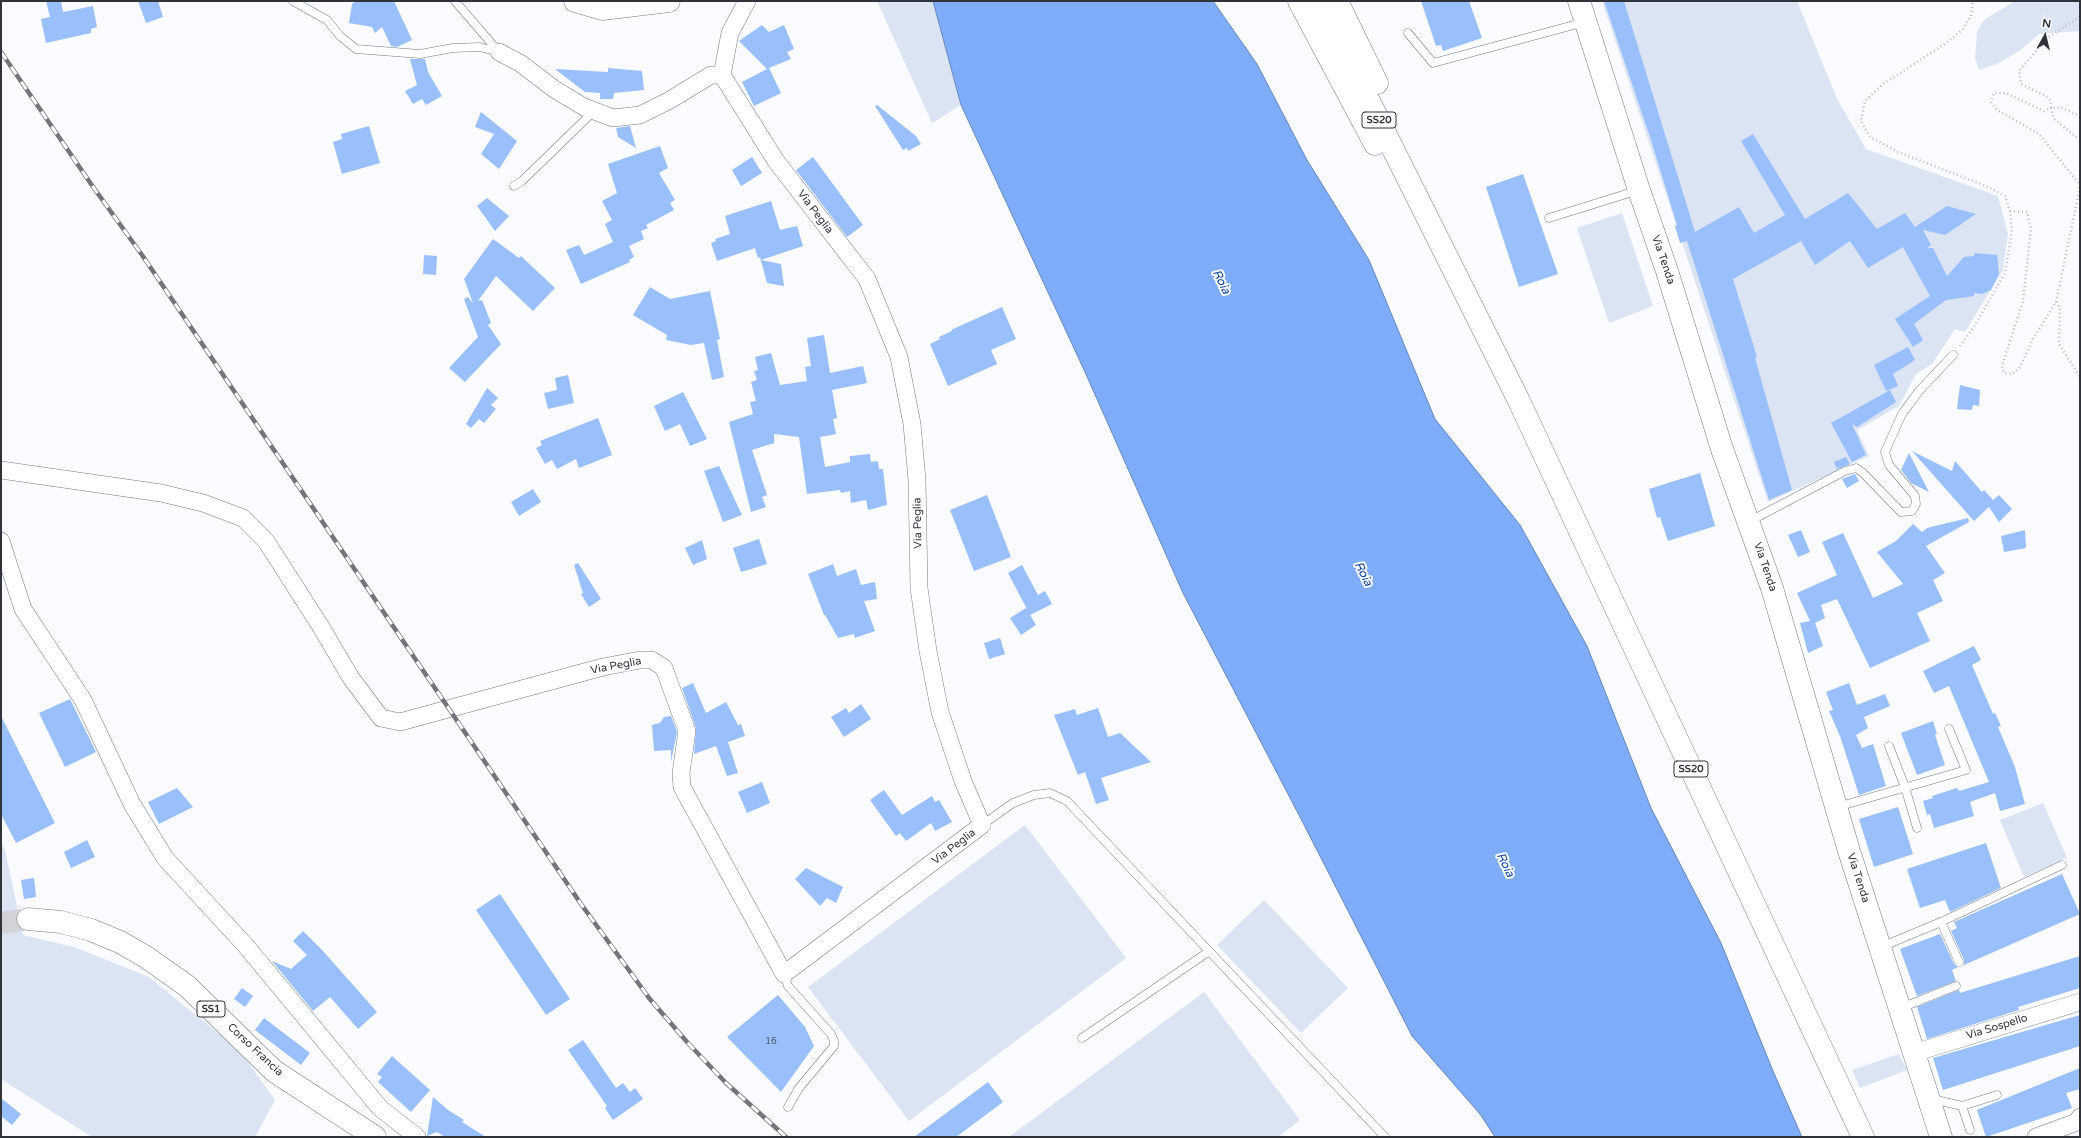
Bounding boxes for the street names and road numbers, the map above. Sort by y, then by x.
road number: SS20 [1362,112,1396,128]
street label: Via Peglia [794,188,836,236]
street label: Via Tenda [1648,234,1678,286]
street label: Via Peglia [911,497,925,549]
street label: Via Tenda [1750,541,1780,593]
street label: Via Peglia [590,655,642,677]
road number: SS20 [1674,761,1708,777]
street label: Via Peglia [930,826,978,868]
street label: Via Tenda [1844,852,1872,904]
road number: SS1 [197,1001,225,1017]
street label: Via Sospello [1965,1011,2029,1043]
street label: Corso Francia [224,1021,286,1079]

